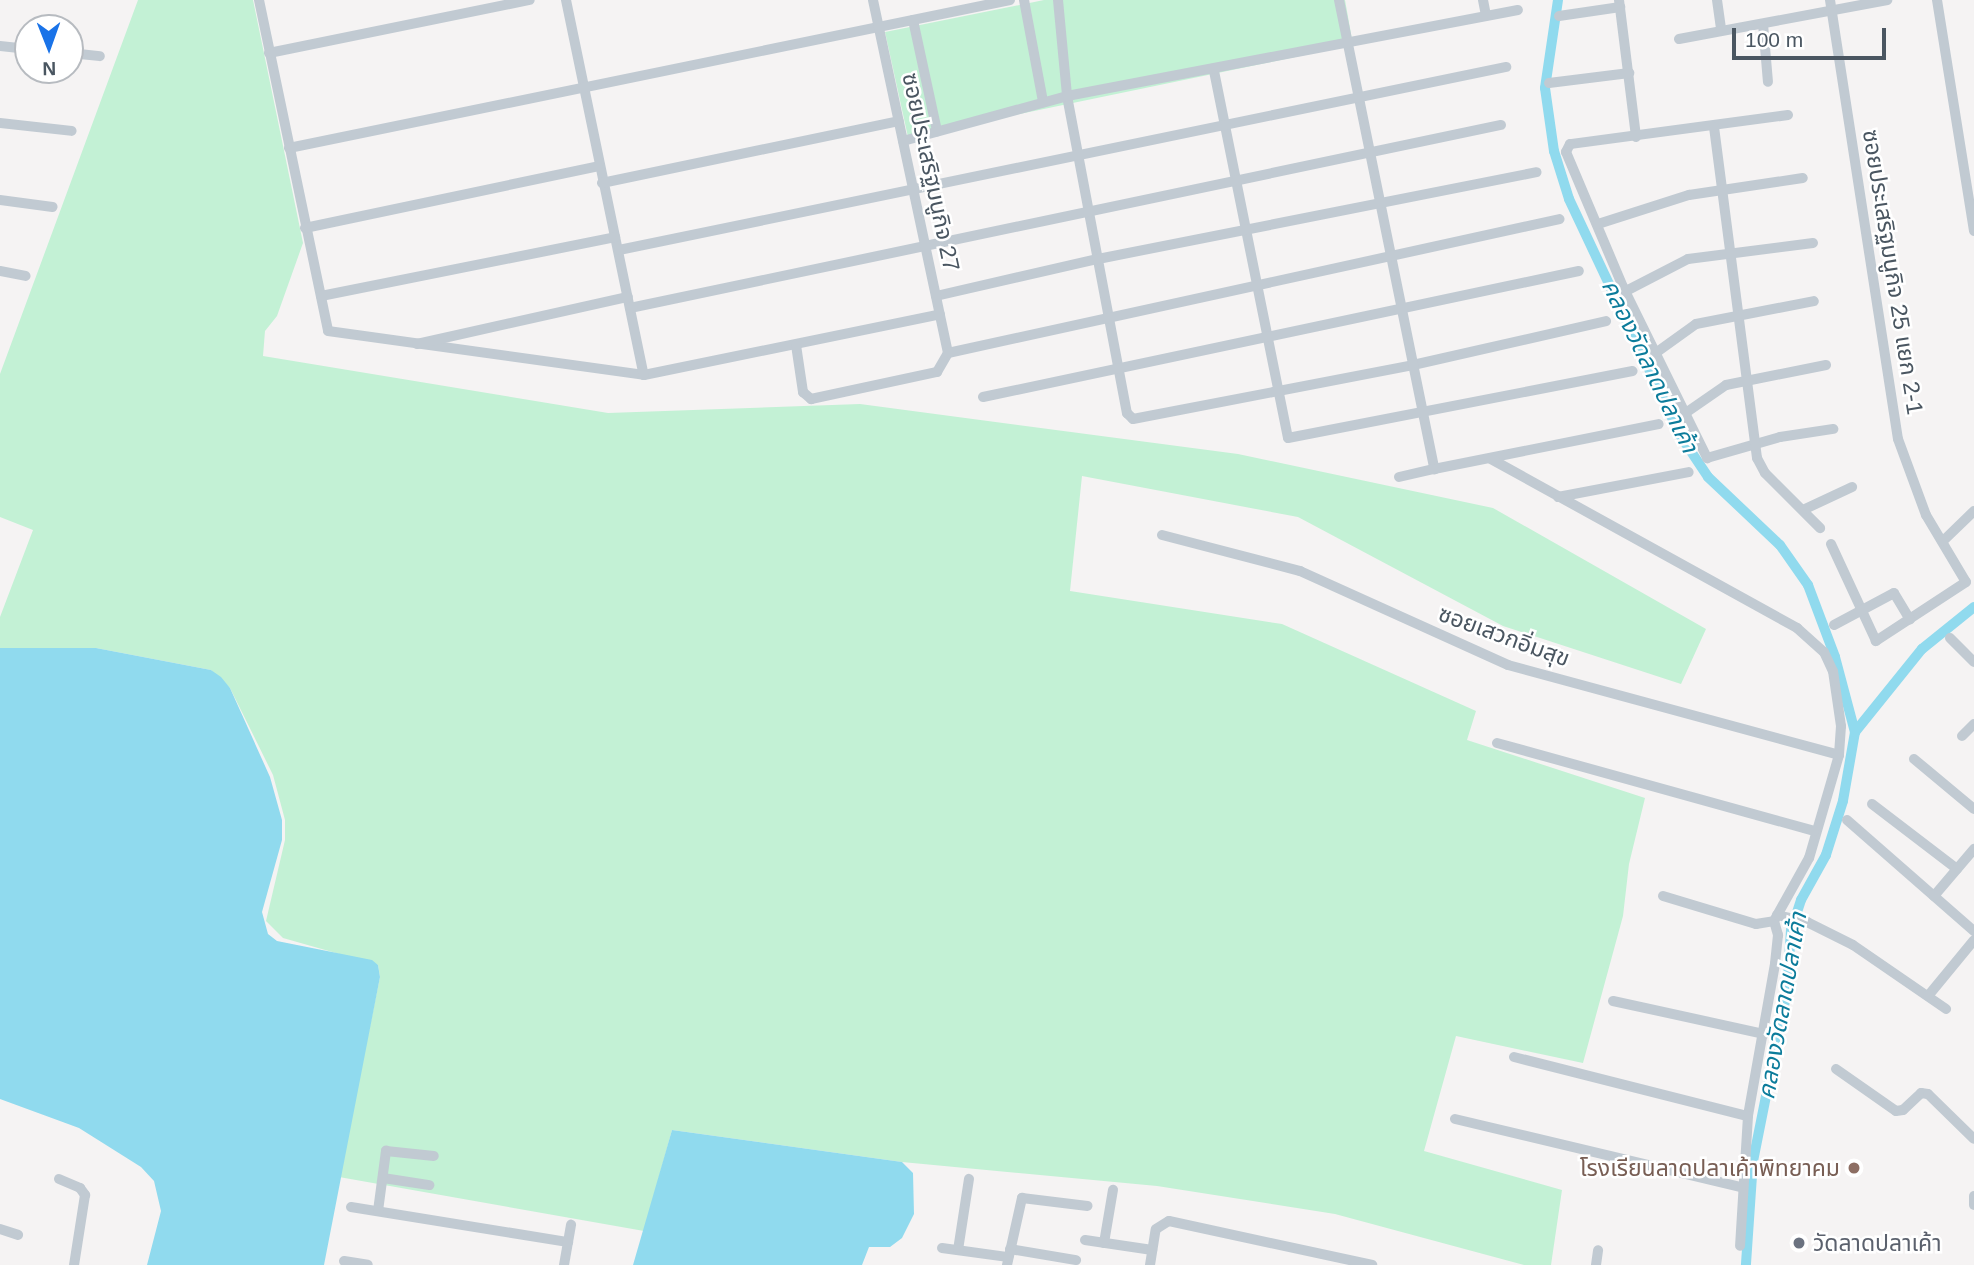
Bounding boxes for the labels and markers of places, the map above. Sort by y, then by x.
place label: โรงเรียนลาดปลาเค้าพิทยาคม [1580,1154,1840,1182]
marker: โรงเรียนลาดปลาเค้าพิทยาคม [1846,1160,1862,1176]
place label: วัดลาดปลาเค้า [1813,1229,1942,1257]
marker: วัดลาดปลาเค้า [1791,1235,1807,1251]

